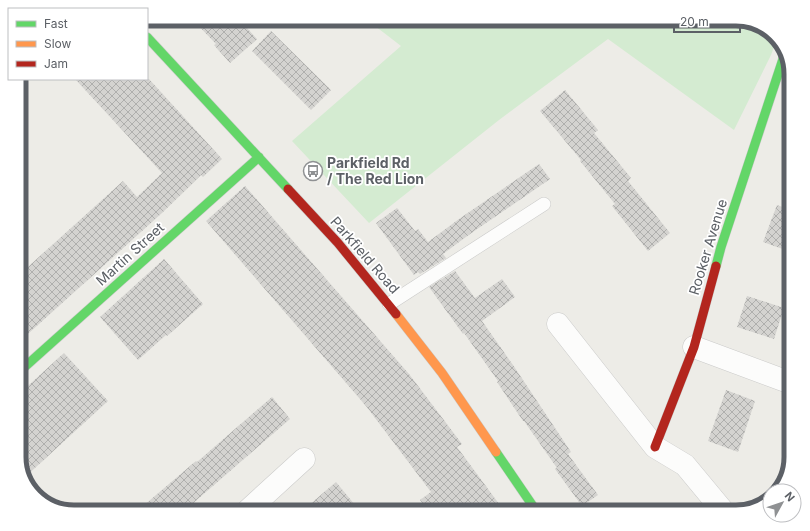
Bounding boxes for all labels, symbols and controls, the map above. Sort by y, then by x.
legend [8,8,148,80]
scale bar [674,8,740,34]
text: 20 m [680,14,709,29]
text: Fast [44,16,68,31]
text: Slow [44,36,72,51]
text: Jam [44,56,68,71]
place label: Parkfield Rd / The Red Lion [327,154,424,187]
bus stop icon: Parkfield Rd / The Red Lion [302,160,324,182]
street label: Rooker Avenue [685,197,730,297]
street label: Parkfield Road [327,213,403,297]
street label: Martin Street [92,218,167,289]
north arrow [762,483,802,523]
text: N [782,489,798,504]

